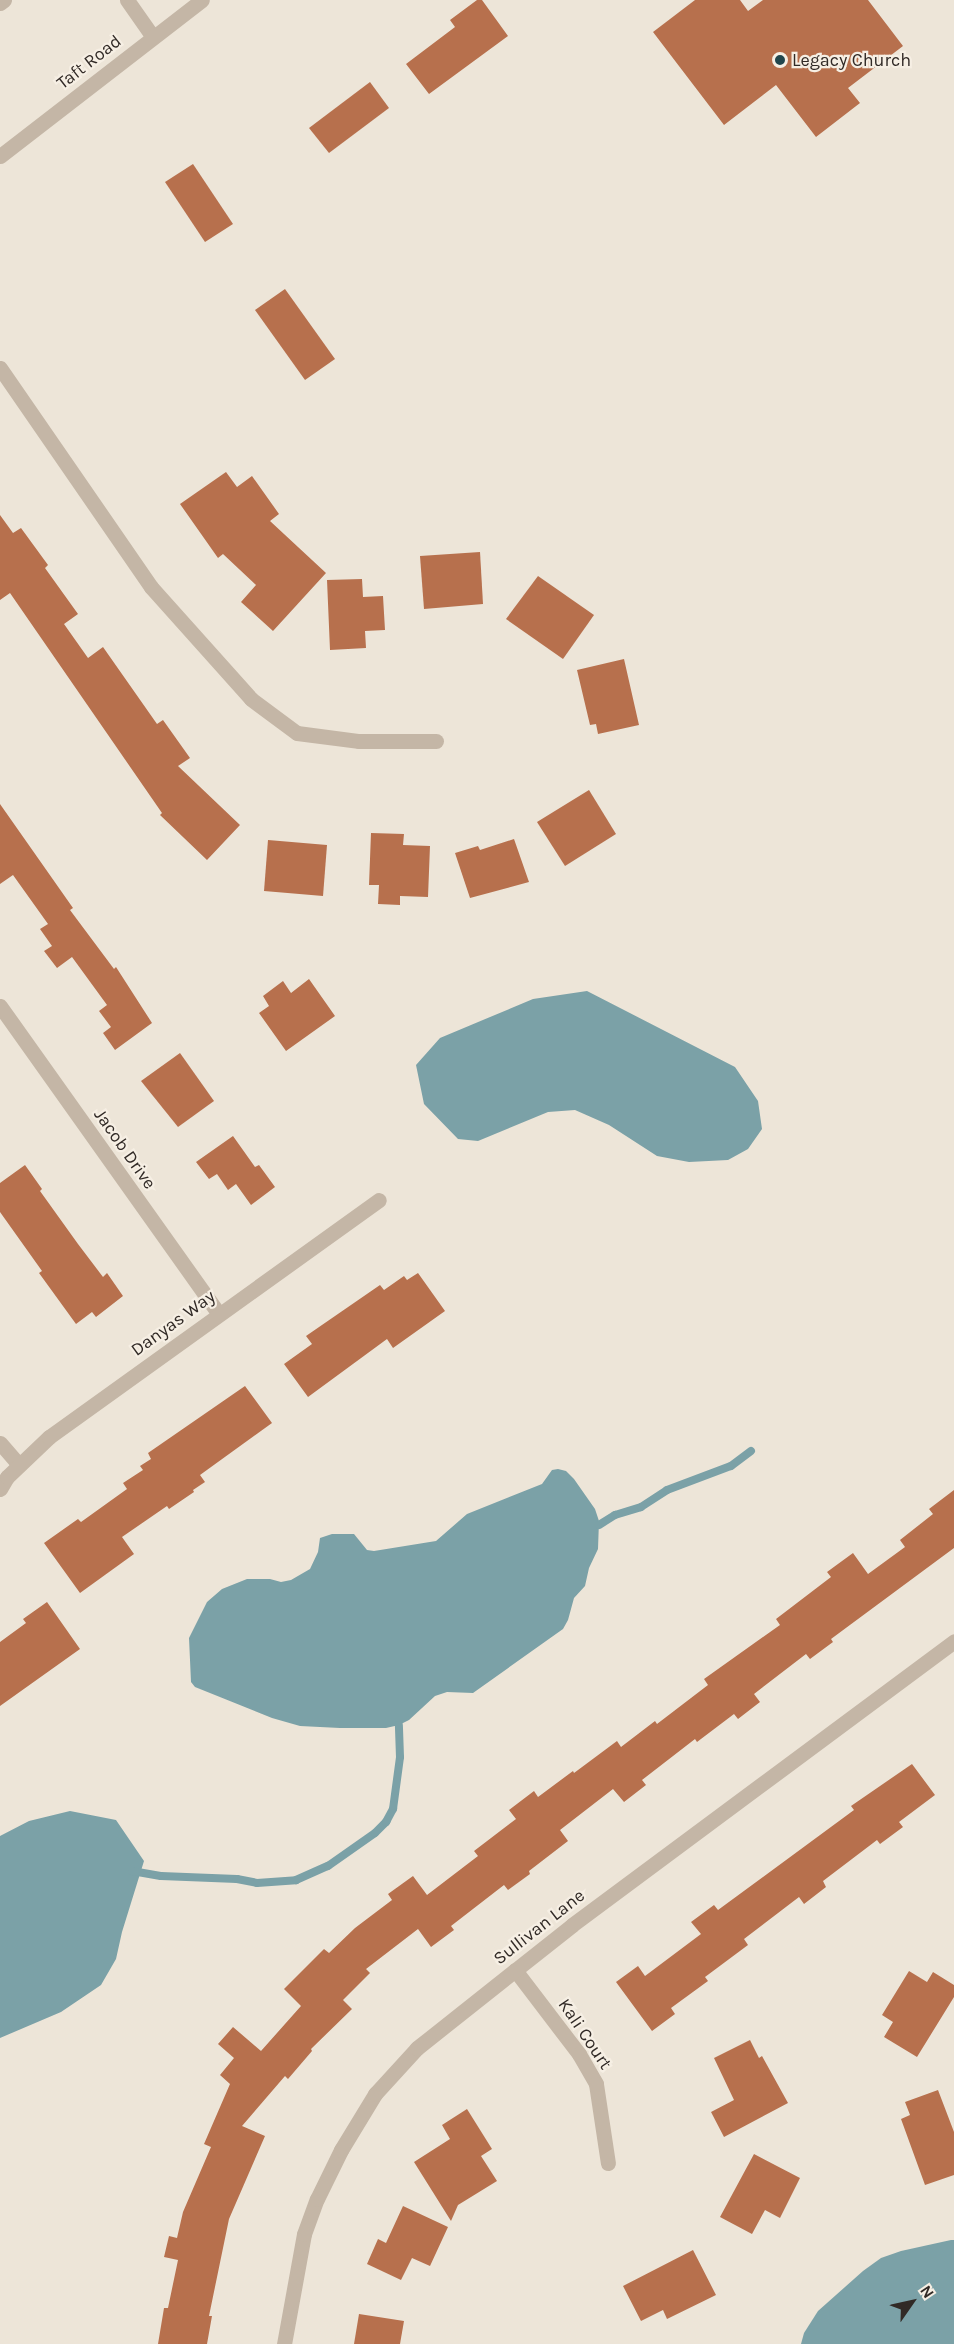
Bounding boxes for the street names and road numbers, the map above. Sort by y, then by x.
street label: Taft Road [52,30,126,94]
street label: Jacob Drive [89,1105,161,1193]
street label: Danyas Way [127,1285,219,1361]
street label: Sullivan Lane [489,1885,589,1969]
street label: Kali Court [554,1995,616,2073]

